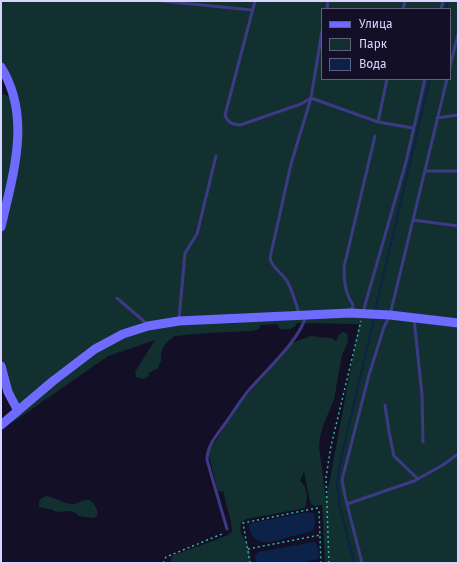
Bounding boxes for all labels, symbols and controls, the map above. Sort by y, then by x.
legend [321,8,451,80]
text: Улица [359,17,393,31]
text: Парк [359,37,387,51]
text: Вода [359,57,386,71]

